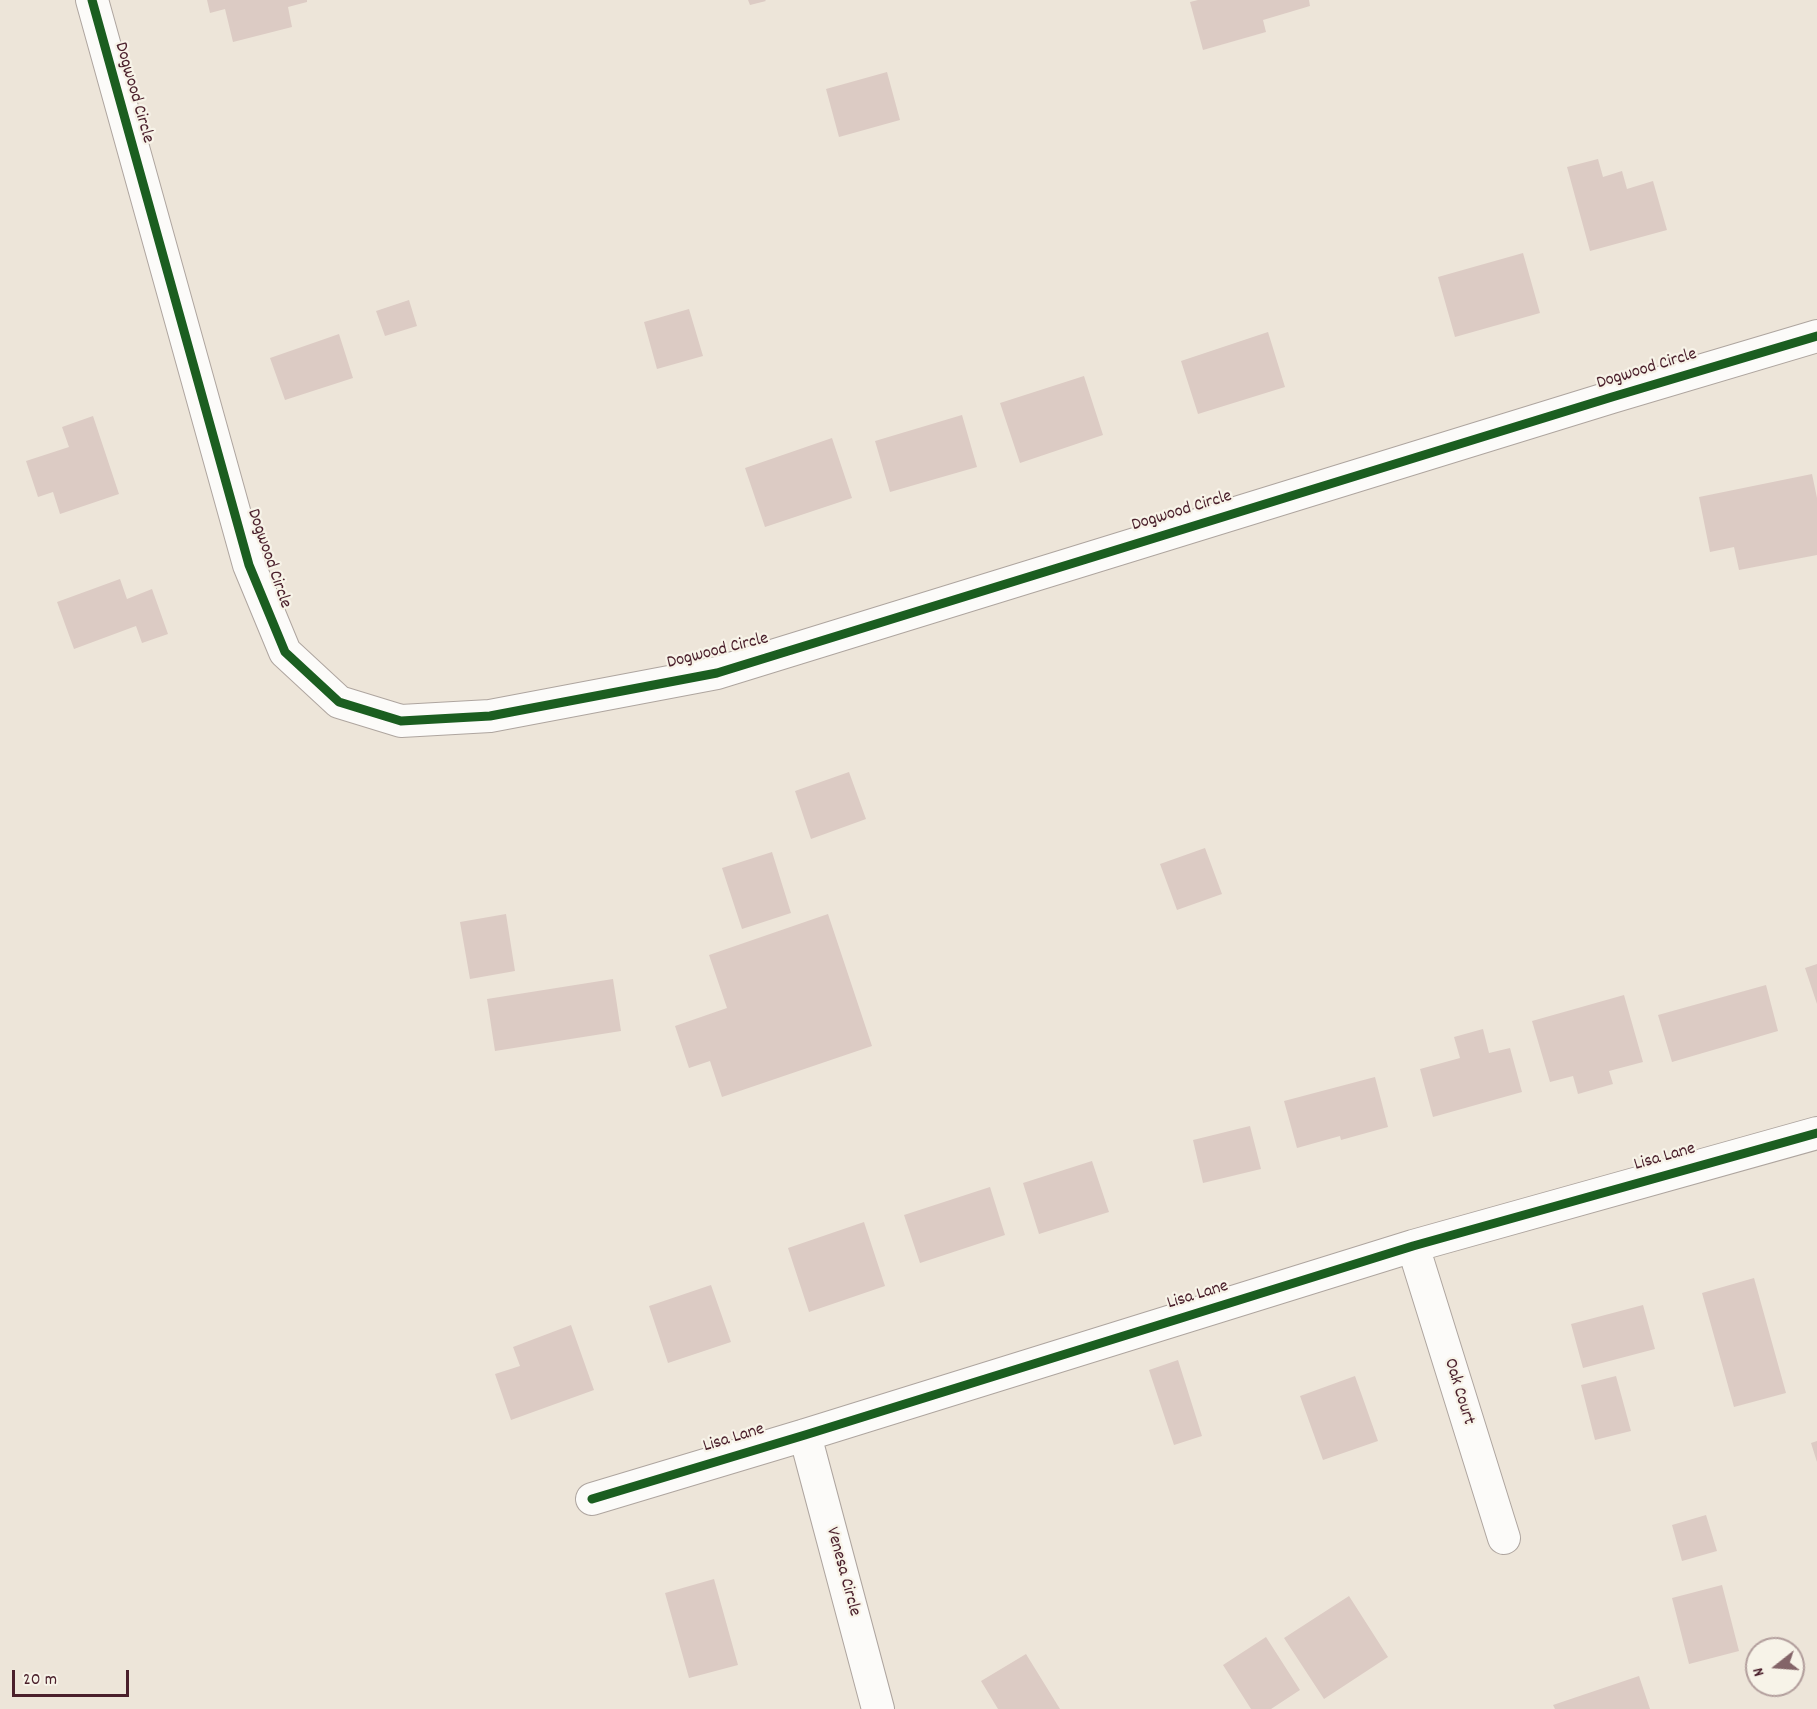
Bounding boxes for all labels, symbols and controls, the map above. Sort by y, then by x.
street label: Dogwood Circle [108,40,158,146]
street label: Dogwood Circle [1594,345,1700,395]
street label: Dogwood Circle [1129,487,1235,537]
street label: Dogwood Circle [241,506,295,612]
street label: Dogwood Circle [665,629,771,675]
street label: Lisa Lane [1632,1139,1698,1177]
street label: Lisa Lane [1165,1276,1231,1316]
street label: Oak Court [1438,1356,1478,1428]
street label: Lisa Lane [701,1419,767,1459]
street label: Venesa Circle [820,1525,864,1619]
north arrow [1745,1637,1805,1697]
scale bar [15,1658,132,1696]
text: N [1747,1665,1771,1679]
text: 20 m [23,1668,57,1693]

